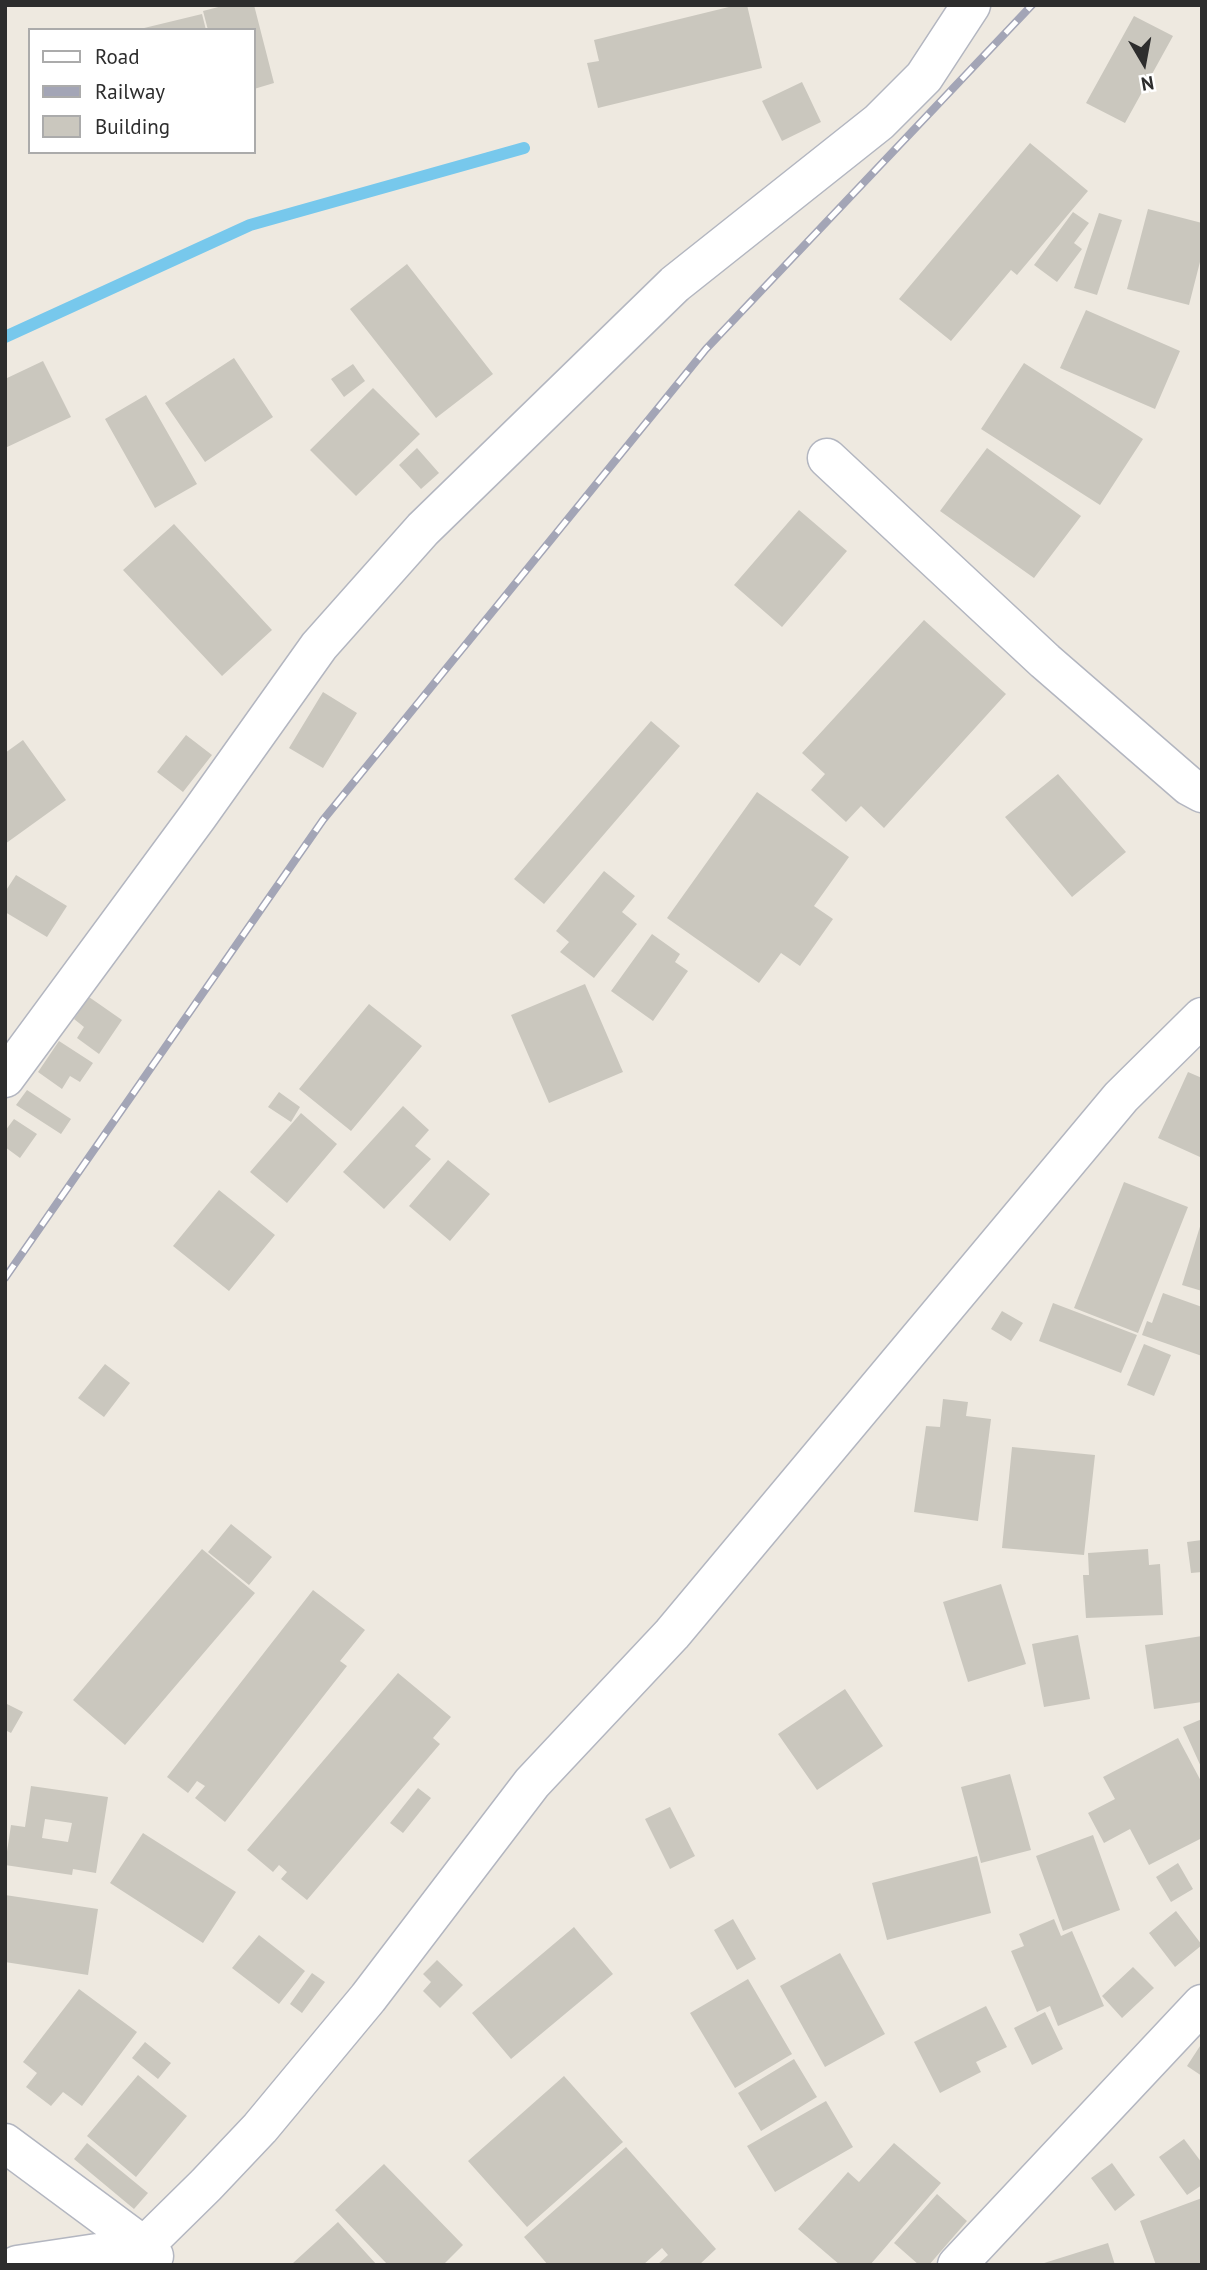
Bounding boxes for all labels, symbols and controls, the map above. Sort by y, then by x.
legend [28,28,256,154]
north arrow [1109,28,1179,98]
text: Road [95,43,139,70]
text: N [1139,71,1156,97]
text: Railway [95,78,165,105]
text: Building [95,113,170,140]

